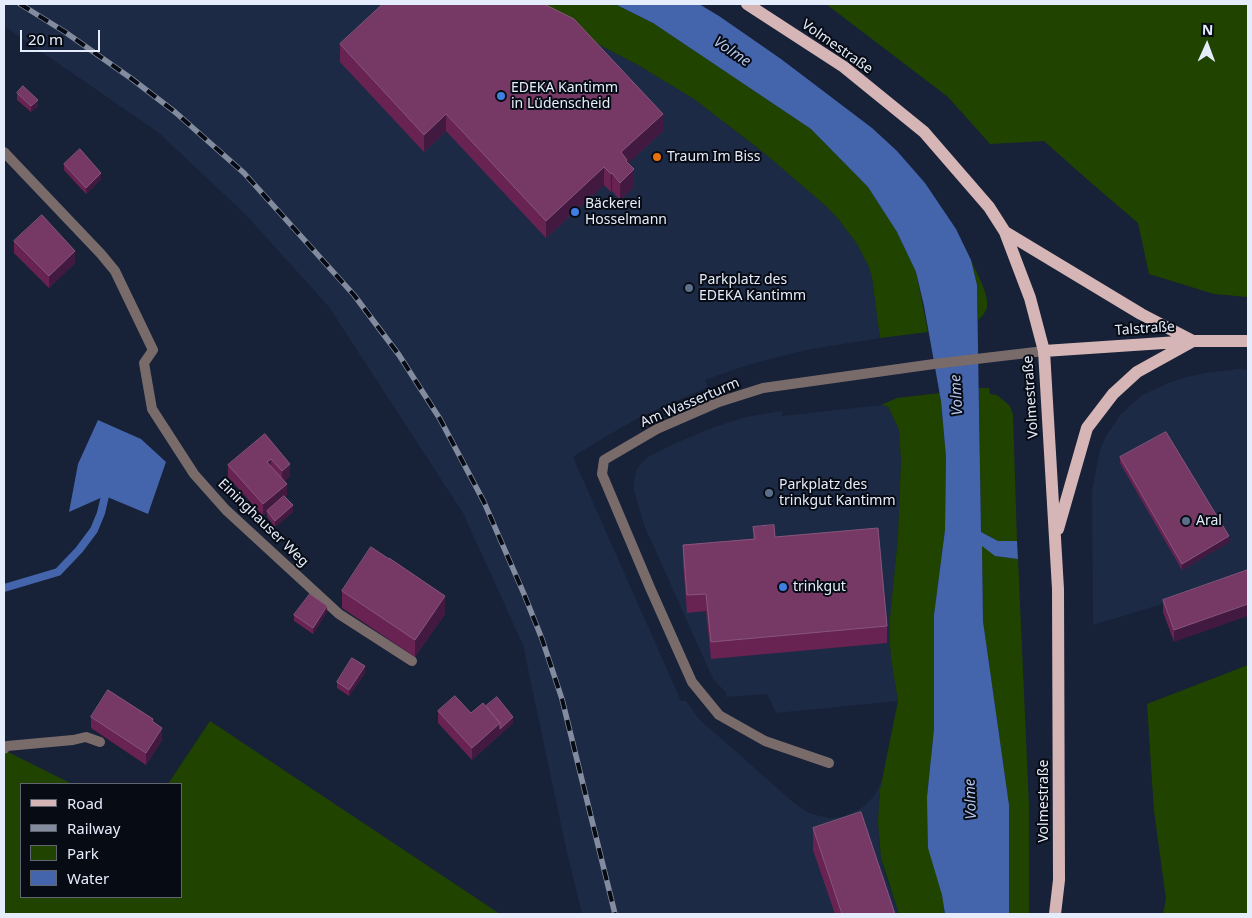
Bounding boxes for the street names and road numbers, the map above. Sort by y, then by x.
street label: Volmestraße [798,16,876,78]
street label: Talstraße [1114,319,1176,339]
street label: Volmestraße [1020,355,1042,439]
street label: Am Wasserturm [638,375,742,431]
street label: Eininghauser Weg [214,476,312,570]
street label: Volmestraße [1036,759,1052,843]

